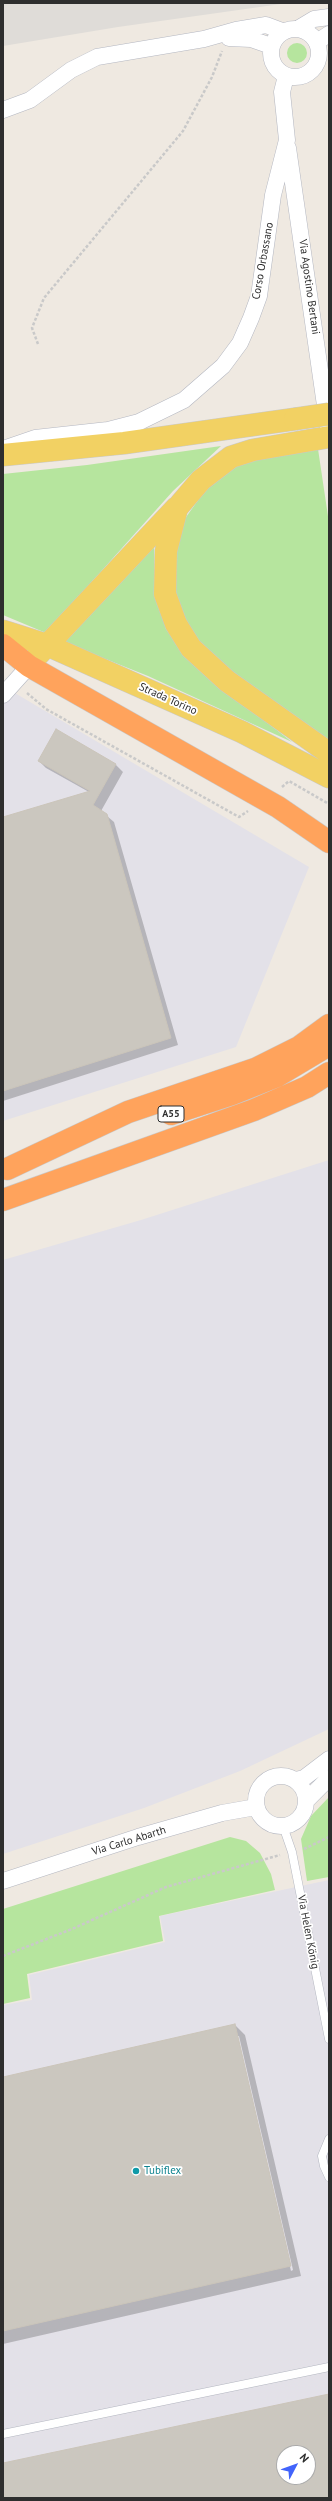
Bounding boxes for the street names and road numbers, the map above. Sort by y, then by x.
street label: Corso Orbassano [250,221,276,301]
street label: Via Agostino Bertani [296,239,322,335]
street label: Strada Torino [137,680,199,718]
road number: A55 [158,1106,184,1122]
street label: Via Carlo Abarth [90,1823,168,1859]
street label: Via Helen König [294,1894,322,1970]

